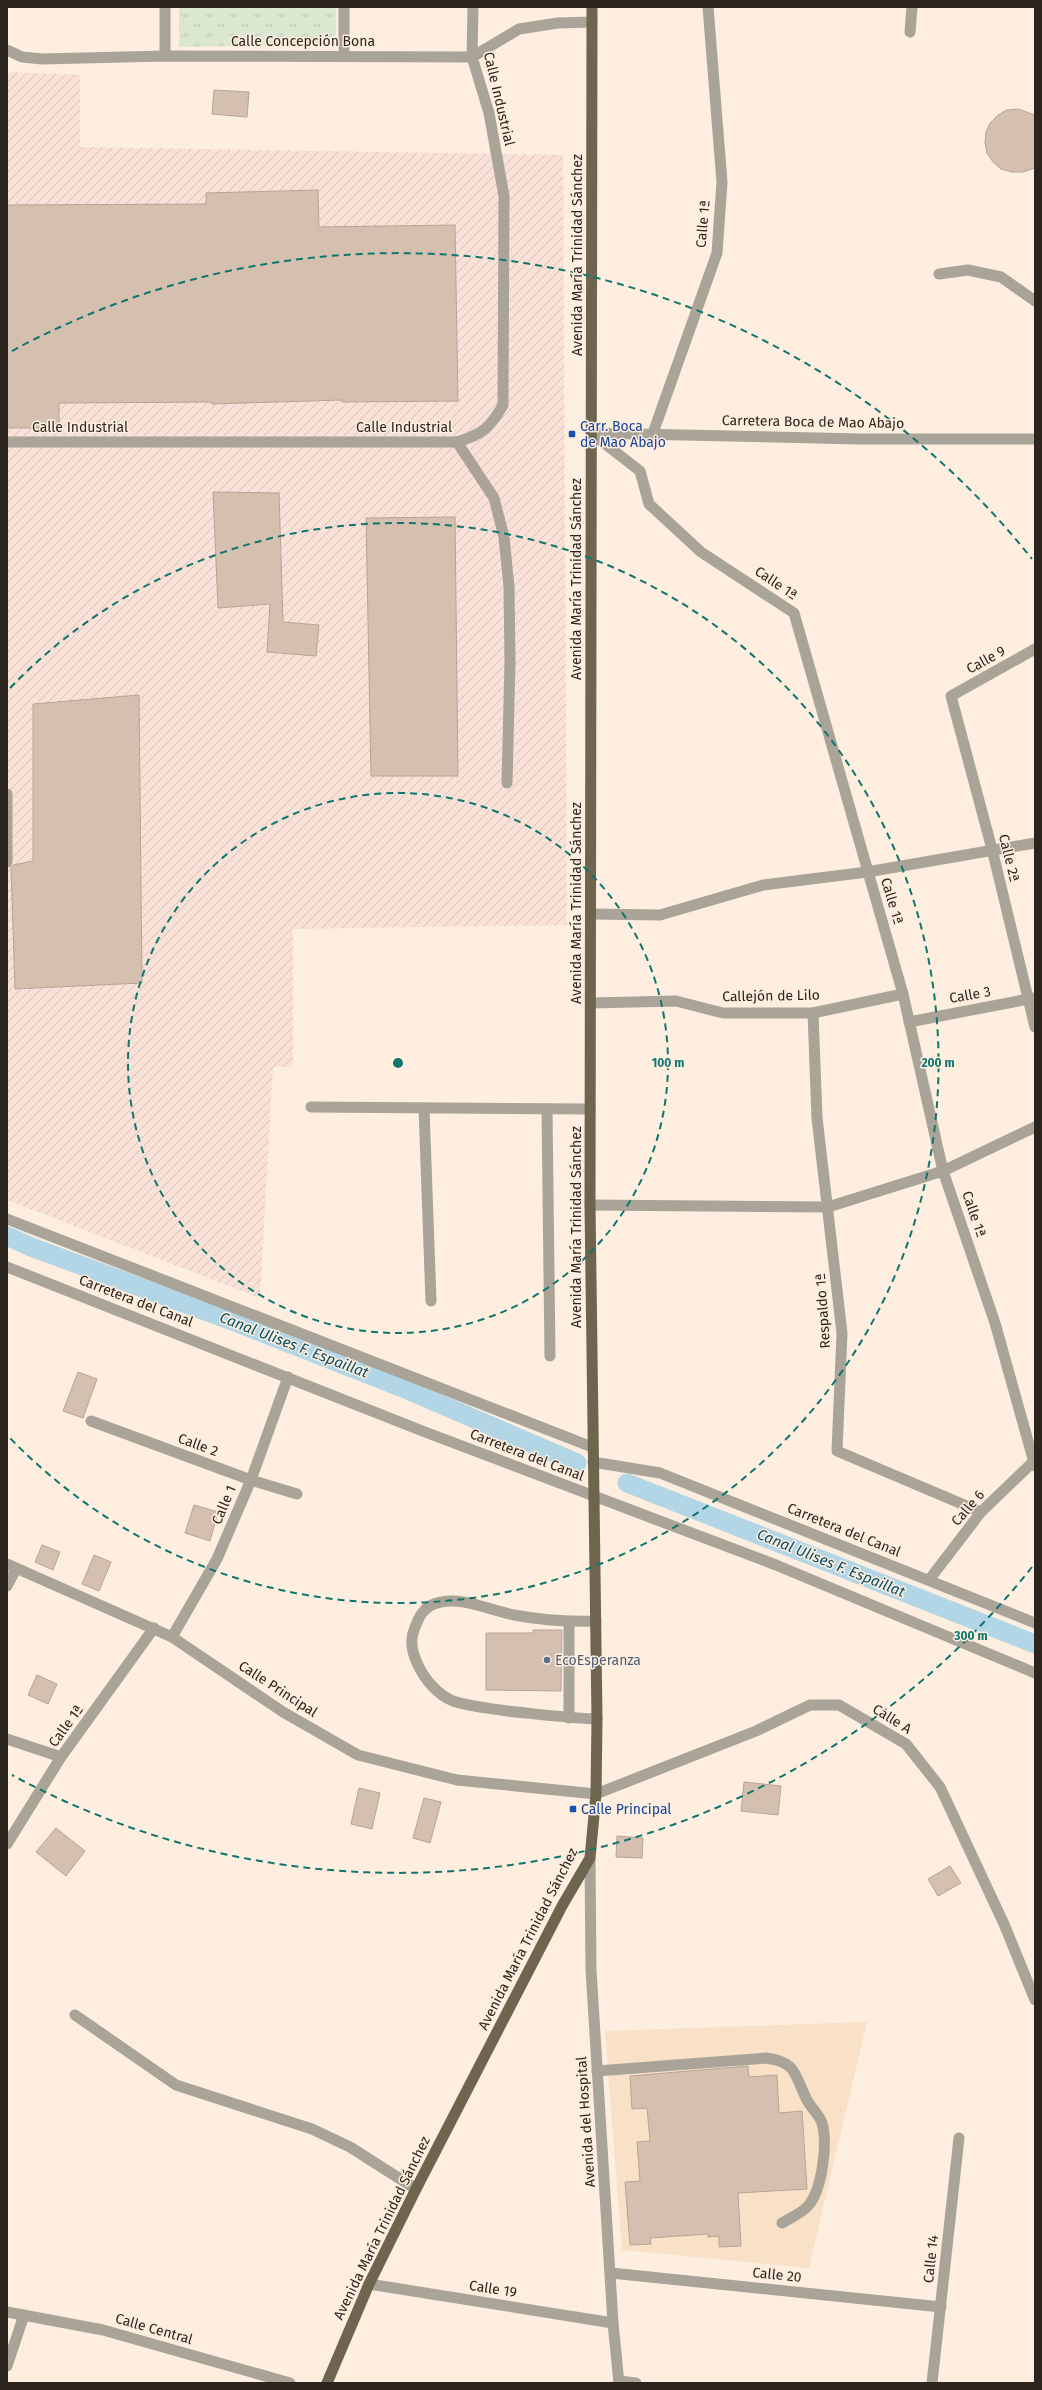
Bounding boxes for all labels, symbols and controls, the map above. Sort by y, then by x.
street label: Calle Concepción Bona [231,33,375,50]
street label: Calle Industrial [480,50,518,148]
street label: Avenida María Trinidad Sánchez [569,154,586,356]
street label: Calle 1ª [692,199,714,249]
street label: Carretera Boca de Mao Abajo [722,412,904,432]
place label: Carr. Boca de Mao Abajo [580,418,666,451]
street label: Calle Industrial [32,419,128,436]
street label: Calle Industrial [356,419,452,436]
marker: Carr. Boca de Mao Abajo [567,429,577,439]
street label: Avenida María Trinidad Sánchez [568,478,585,680]
street label: Calle 1ª [751,563,801,603]
street label: Calle 9 [964,642,1008,678]
street label: Avenida María Trinidad Sánchez [568,802,585,1004]
street label: Calle 2ª [995,832,1023,884]
street label: Calle 1ª [877,876,907,926]
street label: Calle 3 [948,983,992,1007]
street label: Callejón de Lilo [722,987,820,1005]
centre of rings [391,1056,405,1070]
text: 100 m [652,1056,684,1070]
text: 200 m [921,1056,955,1070]
street label: Avenida María Trinidad Sánchez [568,1126,585,1328]
street label: Calle 1ª [958,1189,990,1239]
street label: Carretera del Canal [76,1271,196,1331]
street label: Respaldo 1ª [812,1273,834,1349]
water label: Canal Ulises F. Espaillat [217,1308,372,1382]
street label: Carretera del Canal [467,1425,587,1485]
street label: Calle 2 [176,1430,221,1460]
street label: Calle 1 [208,1483,240,1527]
street label: Calle 6 [948,1487,988,1529]
street label: Carretera del Canal [785,1499,903,1561]
water label: Canal Ulises F. Espaillat [754,1525,908,1601]
text: 300 m [953,1629,988,1643]
place label: EcoEsperanza [555,1652,641,1669]
marker: EcoEsperanza [542,1655,552,1665]
street label: Calle Principal [235,1657,321,1721]
street label: Calle A [869,1700,915,1738]
street label: Calle 1ª [45,1702,87,1750]
place label: Calle Principal [581,1801,671,1818]
marker: Calle Principal [568,1804,578,1814]
street label: Avenida María Trinidad Sánchez [475,1845,581,2033]
street label: Avenida del Hospital [573,2056,599,2188]
street label: Avenida María Trinidad Sánchez [330,2134,434,2322]
street label: Calle 14 [920,2234,942,2284]
street label: Calle 20 [752,2264,803,2286]
street label: Calle 19 [468,2277,518,2301]
street label: Calle Central [113,2310,195,2348]

